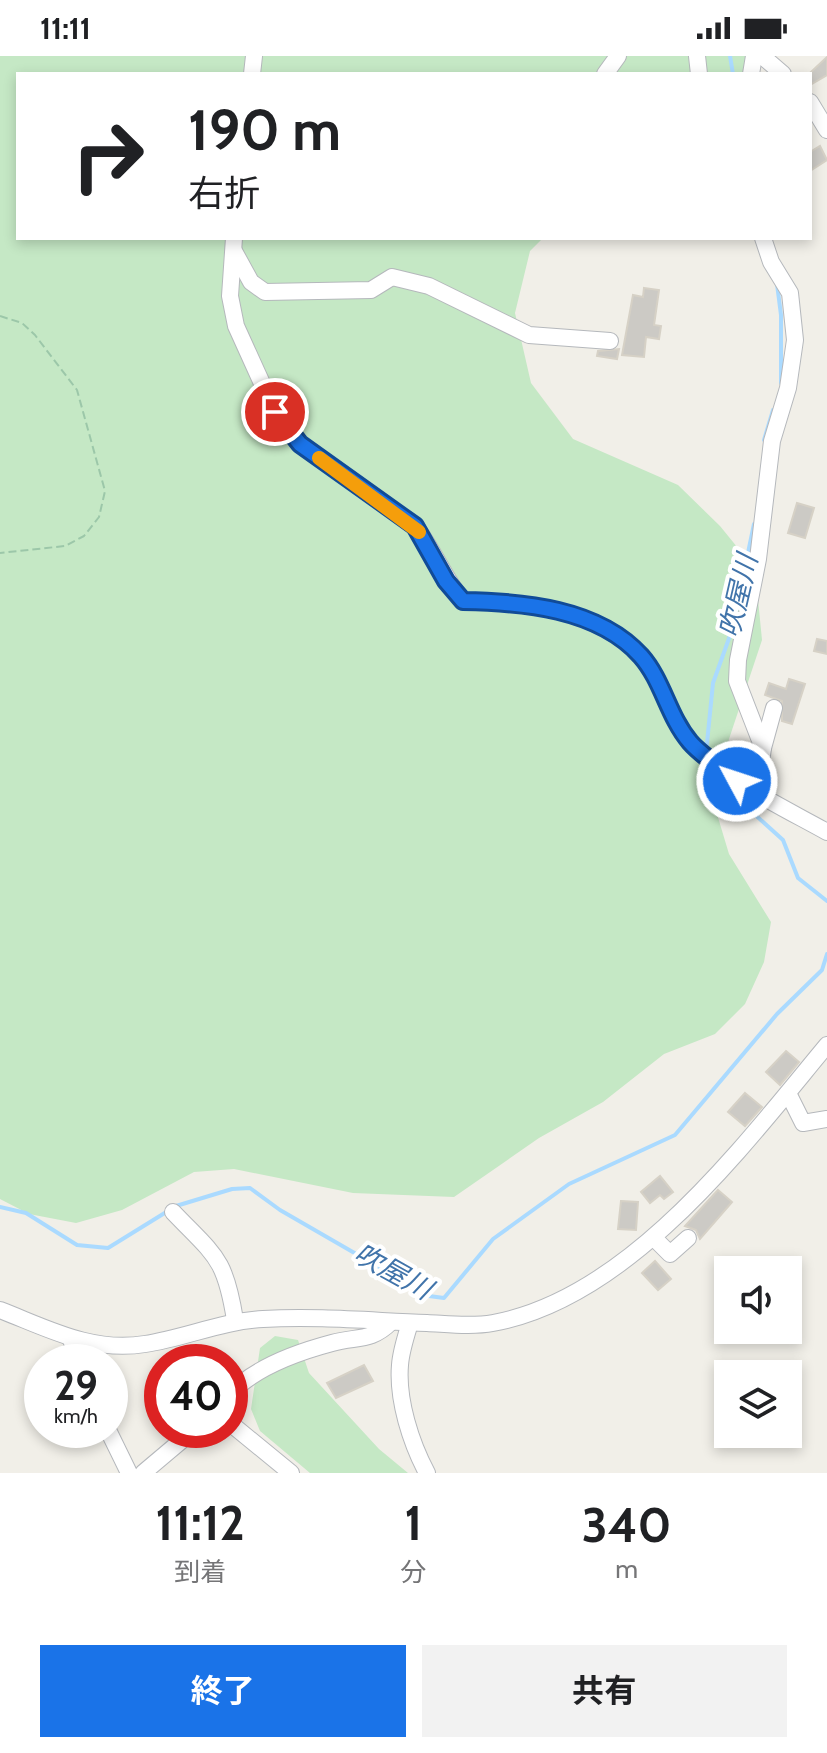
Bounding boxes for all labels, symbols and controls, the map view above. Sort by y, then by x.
text: 11:11 [40,10,91,47]
text: 190 m [188,96,341,164]
icon: right [56,104,160,208]
text: 右折 [188,171,260,215]
pin [241,378,309,446]
icon: arrive [253,390,297,434]
water label: 吹屋川 [712,548,765,641]
position arrow [695,739,779,823]
water label: 吹屋川 [348,1236,441,1308]
map controls [714,1256,802,1448]
button: sound [714,1256,802,1344]
speed limit sign: 40 [144,1344,248,1448]
button: layers [714,1360,802,1448]
text: 29 [54,1361,98,1410]
text: km/h [54,1404,98,1428]
text: 11:12 [156,1494,245,1552]
text: 1 [404,1494,422,1552]
text: 340 [582,1496,671,1554]
text: m [615,1553,638,1585]
text: 到着 [174,1556,226,1588]
text: 分 [400,1556,426,1588]
button: 終了 [40,1645,406,1737]
button: 共有 [422,1645,787,1737]

